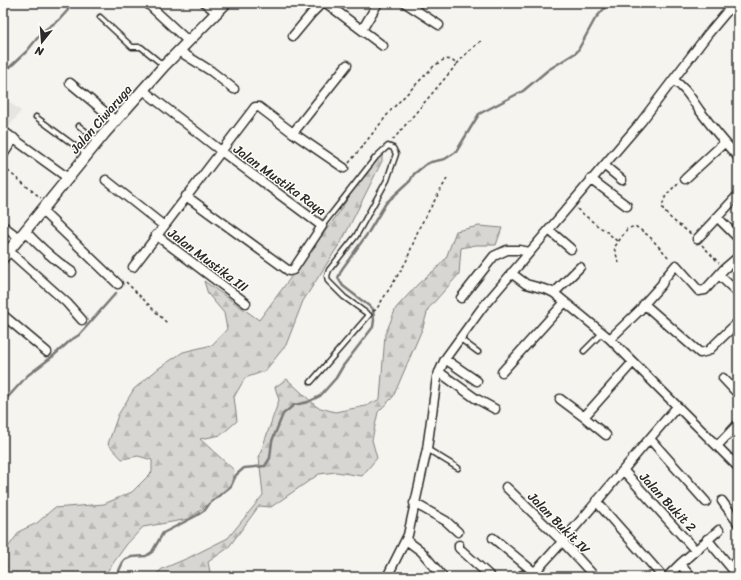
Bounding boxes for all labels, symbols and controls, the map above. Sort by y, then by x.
north arrow [22,22,62,62]
text: N [32,41,47,62]
street label: Jalan Ciwaruga [64,79,138,160]
street label: Jalan Mustika Raya [228,138,332,222]
street label: Jalan Mustika III [162,221,253,298]
street label: Jalan Bukit 2 [633,466,703,538]
street label: Jalan Bukit IV [522,486,596,560]

